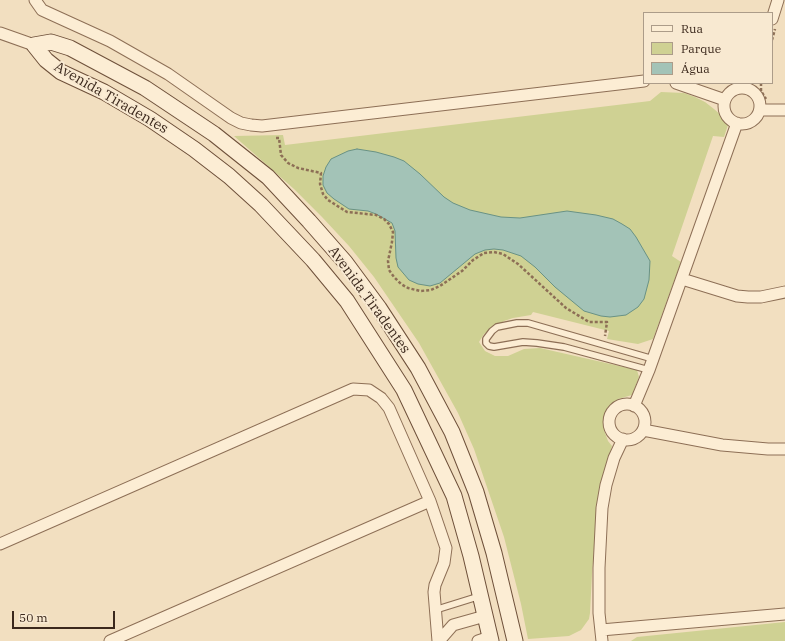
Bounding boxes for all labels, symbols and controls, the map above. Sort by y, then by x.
legend [643,12,773,84]
text: Rua [681,21,703,36]
text: Parque [681,41,721,56]
street label: Avenida Tiradentes [51,59,171,137]
text: Água [681,61,710,76]
street label: Avenida Tiradentes [324,243,414,357]
scale bar [14,603,117,629]
text: 50 m [19,610,48,625]

